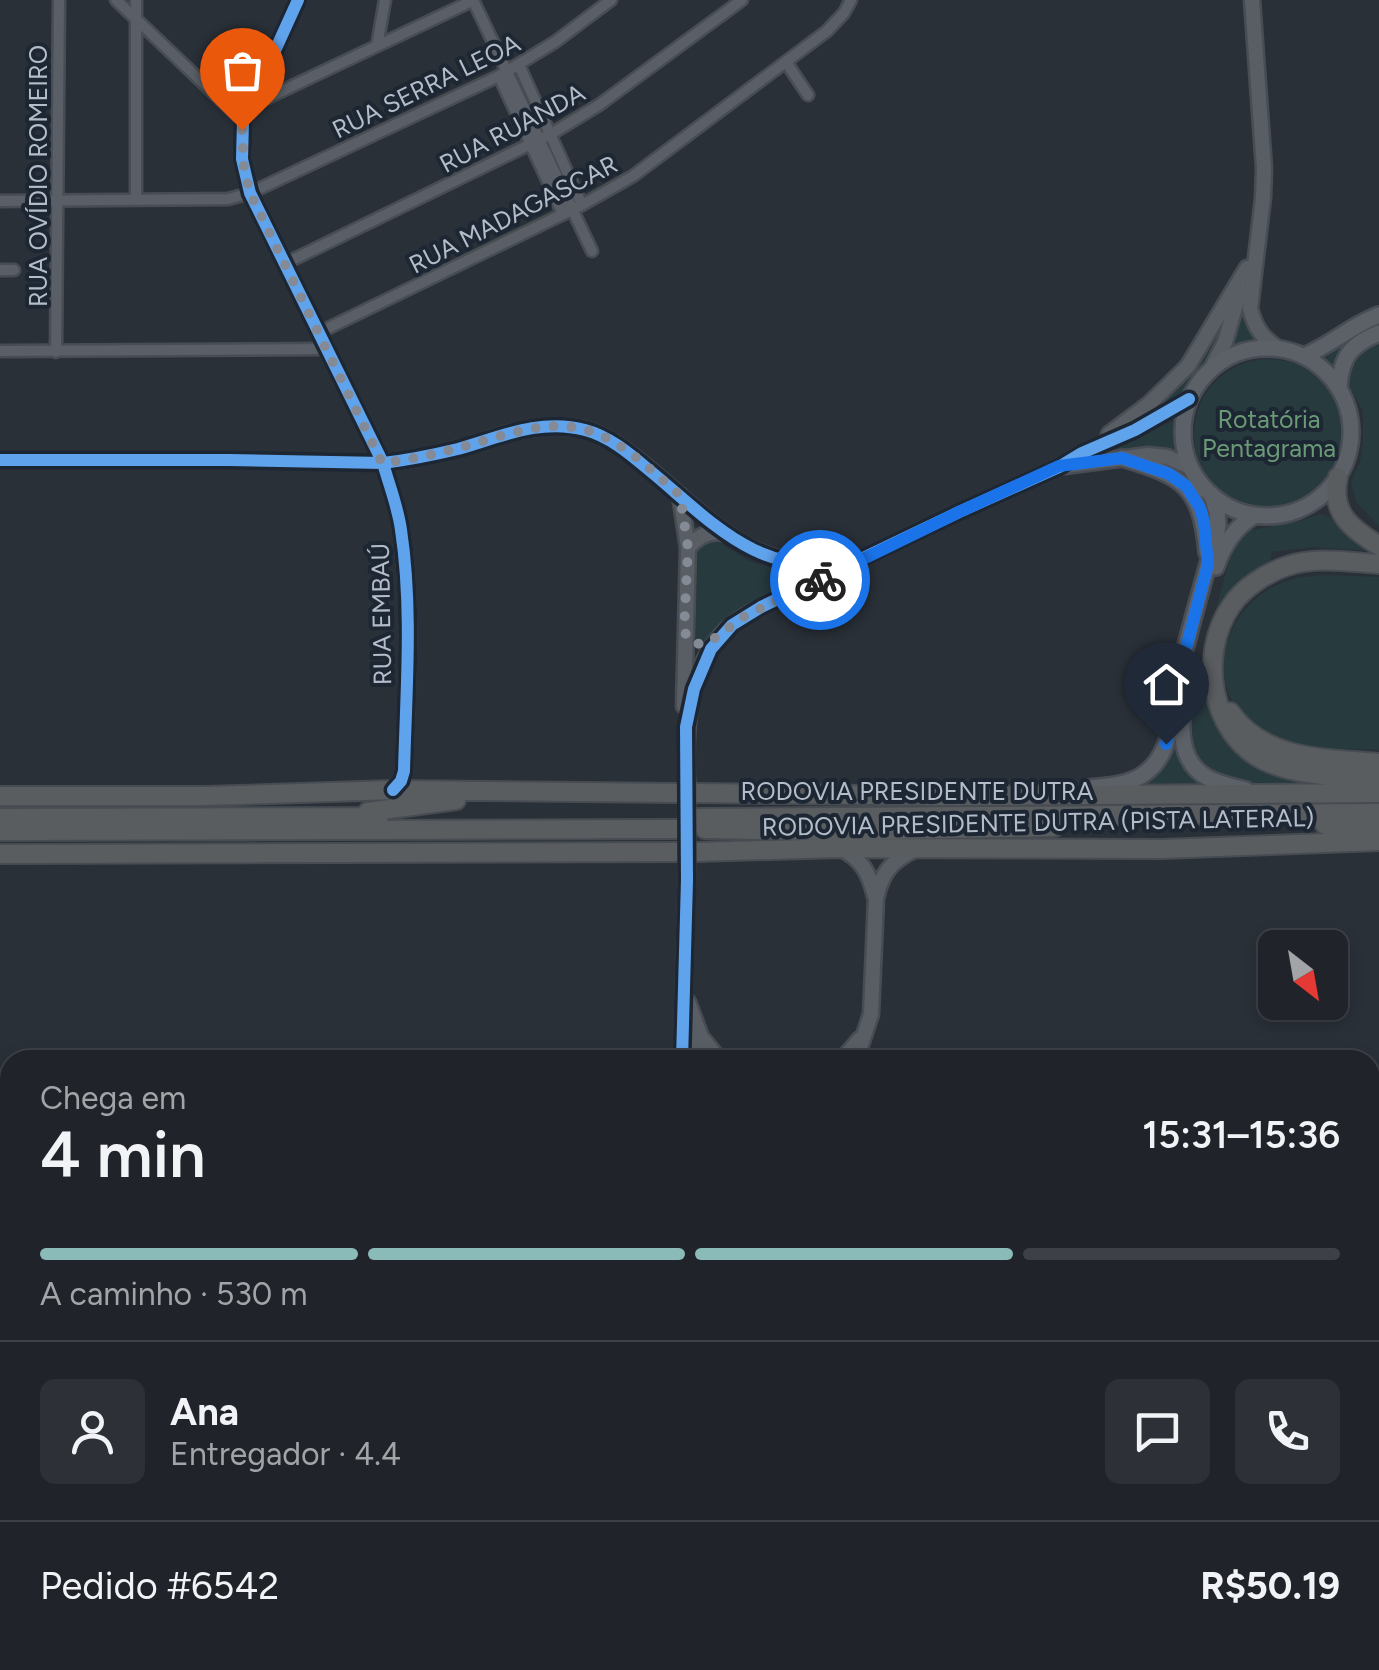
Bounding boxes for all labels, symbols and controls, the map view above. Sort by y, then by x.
pin [200,28,285,131]
street label: RUA SERRA LEOA [327,28,525,144]
icon: bag [215,43,270,98]
street label: RUA OVÍDIO ROMEIRO [23,45,53,307]
street label: RUA RUANDA [434,77,590,179]
street label: RUA MADAGASCAR [404,148,622,280]
park label: Rotatória Pentagrama [1202,404,1336,463]
courier [770,530,870,630]
street label: RUA EMBAÚ [365,543,397,685]
icon: bike [793,553,848,608]
pin [1124,642,1209,745]
icon: home [1139,657,1194,712]
street label: RODOVIA PRESIDENTE DUTRA [741,776,1093,806]
street label: RODOVIA PRESIDENTE DUTRA (PISTA LATERAL) [762,802,1314,842]
north arrow [1258,930,1348,1020]
map controls [1258,930,1348,1020]
text: Chega em [40,1079,186,1117]
text: 15:31–15:36 [1142,1112,1340,1158]
text: 4 min [40,1115,206,1193]
text: A caminho · 530 m [40,1275,308,1313]
button: person [40,1379,145,1484]
button: chat [1105,1379,1210,1484]
button: phone [1235,1379,1340,1484]
text: Ana [170,1389,239,1435]
text: Entregador · 4.4 [170,1435,401,1473]
text: Pedido #6542 [40,1563,279,1609]
text: R$50.19 [1200,1563,1340,1609]

